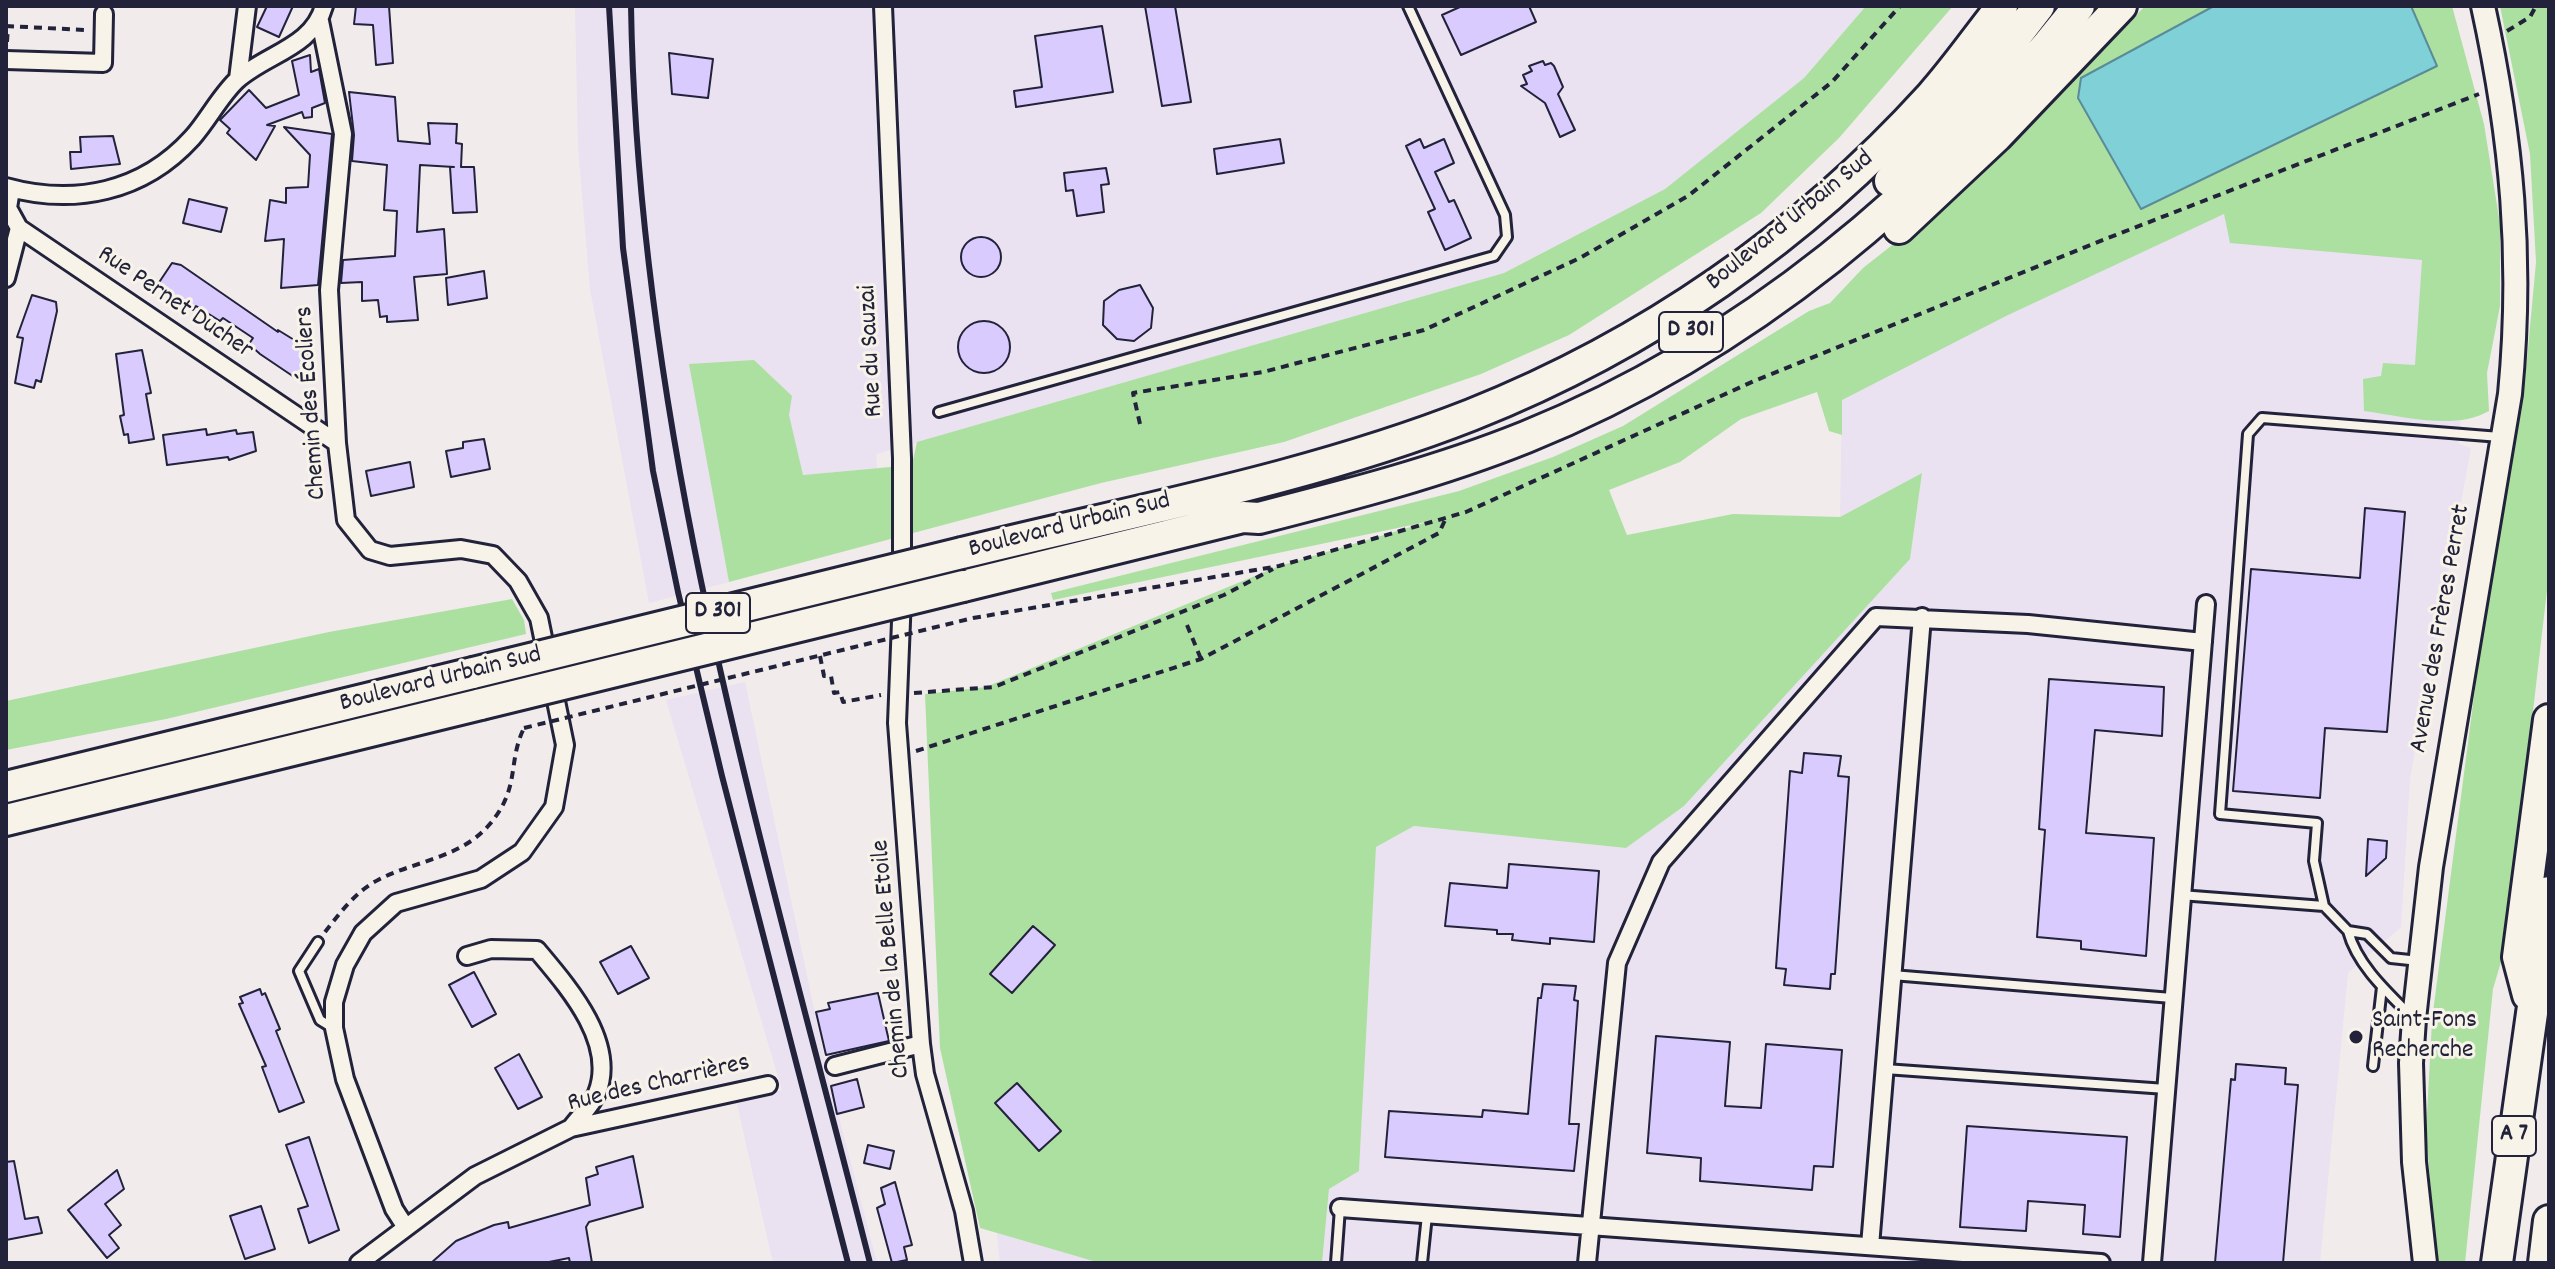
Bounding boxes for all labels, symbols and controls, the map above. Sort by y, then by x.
street label: Boulevard Urbain Sud [1701,145,1881,299]
street label: Rue Pernet Ducher [90,240,258,368]
street label: Rue du Sauzai [854,284,892,418]
street label: Chemin des Écoliers [291,305,335,501]
road number: D 301 [1659,312,1723,352]
street label: Boulevard Urbain Sud [966,487,1174,567]
street label: Avenue des Frères Perret [2405,502,2479,756]
road number: D 301 [686,593,750,633]
street label: Boulevard Urbain Sud [337,641,545,721]
street label: Chemin de la Belle Etoile [867,838,919,1080]
place label: Saint-Fons Recherche [2372,1006,2477,1068]
marker: Saint-Fons Recherche [2347,1028,2365,1046]
street label: Rue des Charrières [565,1049,753,1121]
road number: A 7 [2492,1116,2536,1156]

